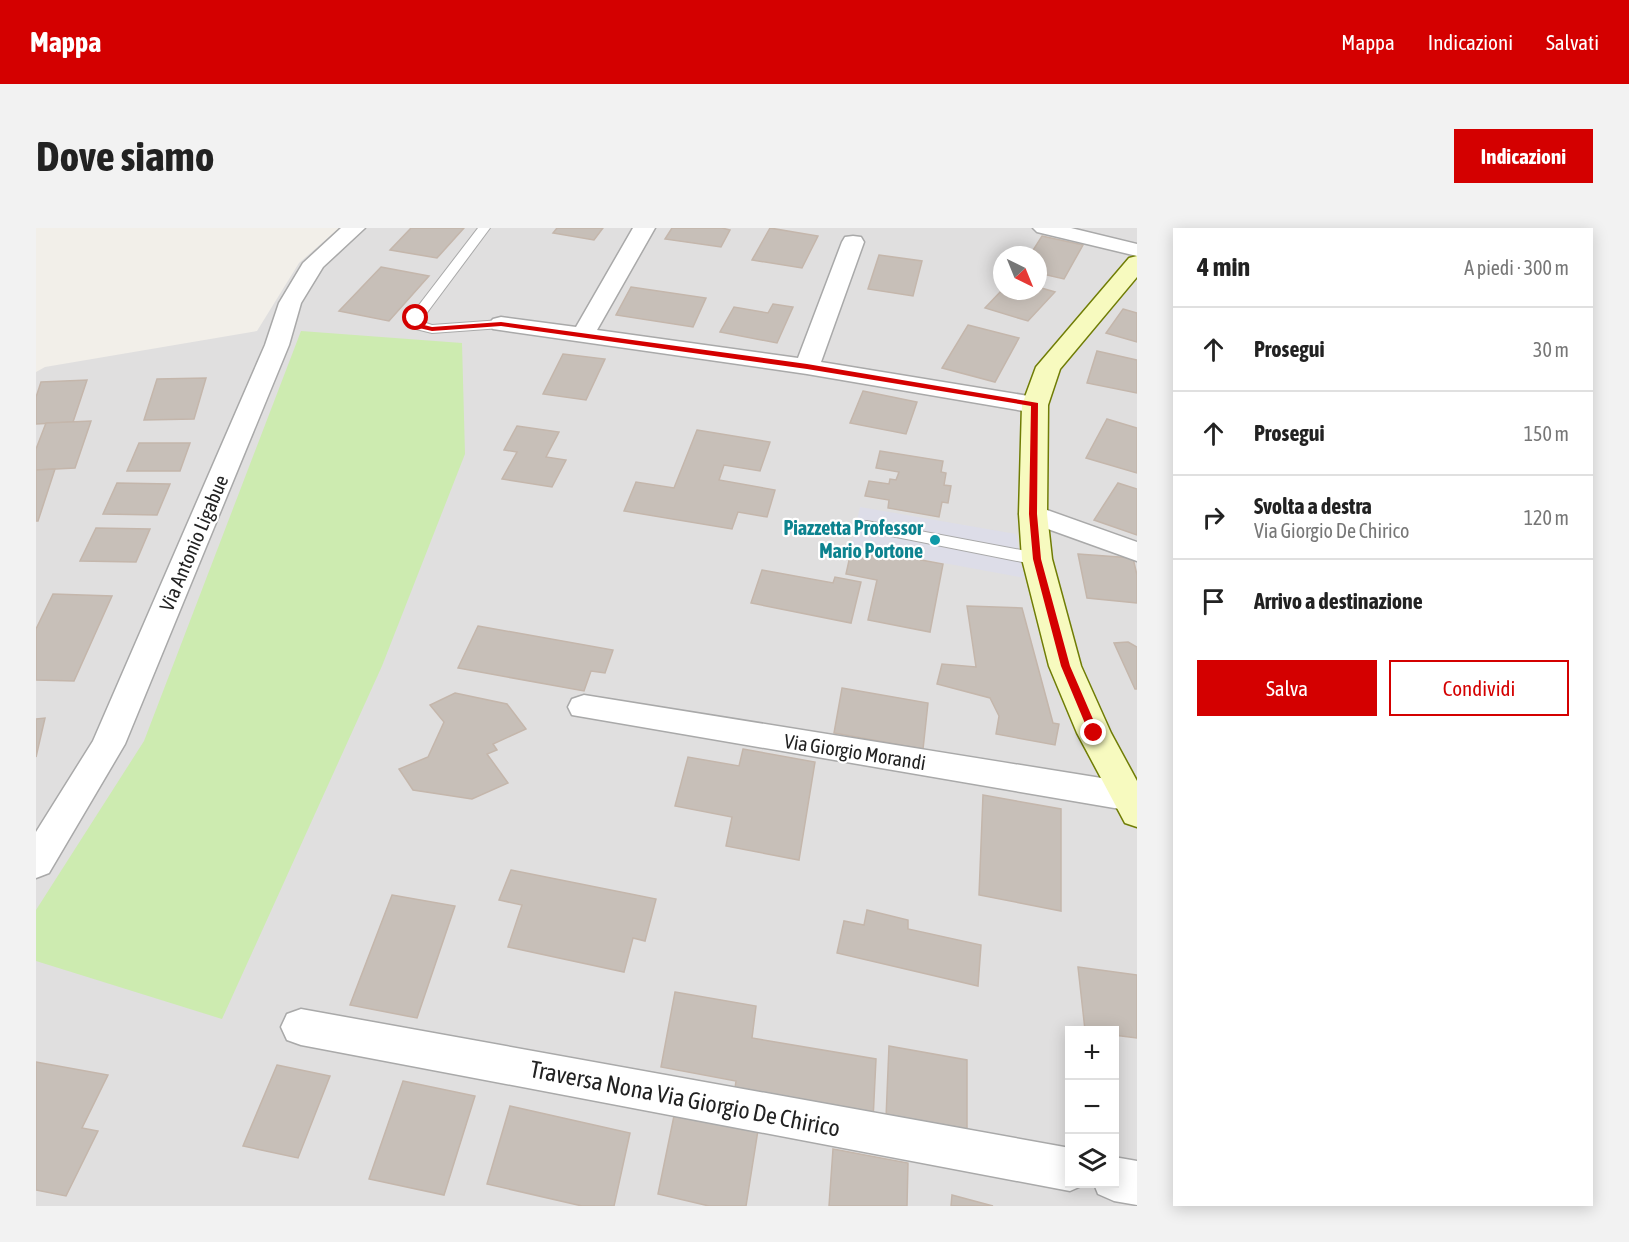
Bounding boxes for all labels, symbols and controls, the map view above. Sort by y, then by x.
text: Mappa [30,26,101,58]
text: Mappa [1341,30,1395,54]
text: Indicazioni [1428,30,1513,54]
text: Salvati [1546,30,1599,54]
button: Indicazioni [1454,129,1593,183]
text: Dove siamo [36,132,215,180]
north arrow [993,246,1047,300]
text: 4 min [1197,252,1250,282]
text: A piedi · 300 m [1464,256,1569,279]
route start [402,304,428,330]
icon: ahead [1197,333,1230,366]
text: Prosegui [1254,336,1325,362]
text: 30 m [1533,338,1569,361]
icon: ahead [1197,417,1230,450]
text: Prosegui [1254,420,1325,446]
text: 150 m [1524,422,1569,445]
street label: Via Antonio Ligabue [155,471,233,614]
text: Svolta a destra [1254,493,1372,519]
icon: right [1197,501,1230,534]
text: 120 m [1524,506,1569,529]
place label: Piazzetta Professor Mario Portone [784,516,924,562]
text: Via Giorgio De Chirico [1254,519,1409,542]
marker: Piazzetta Professor Mario Portone [928,533,942,547]
icon: arrive [1197,585,1230,618]
text: Arrivo a destinazione [1254,588,1423,614]
button: Salva [1197,660,1377,716]
button: Condividi [1389,660,1569,716]
route end [1080,719,1106,745]
street label: Via Giorgio Morandi [783,729,928,774]
map controls [1065,1026,1119,1188]
button: + [1065,1026,1119,1080]
street label: Traversa Nona Via Giorgio De Chirico [528,1055,842,1142]
button: − [1065,1080,1119,1134]
button: layers [1065,1134,1119,1188]

